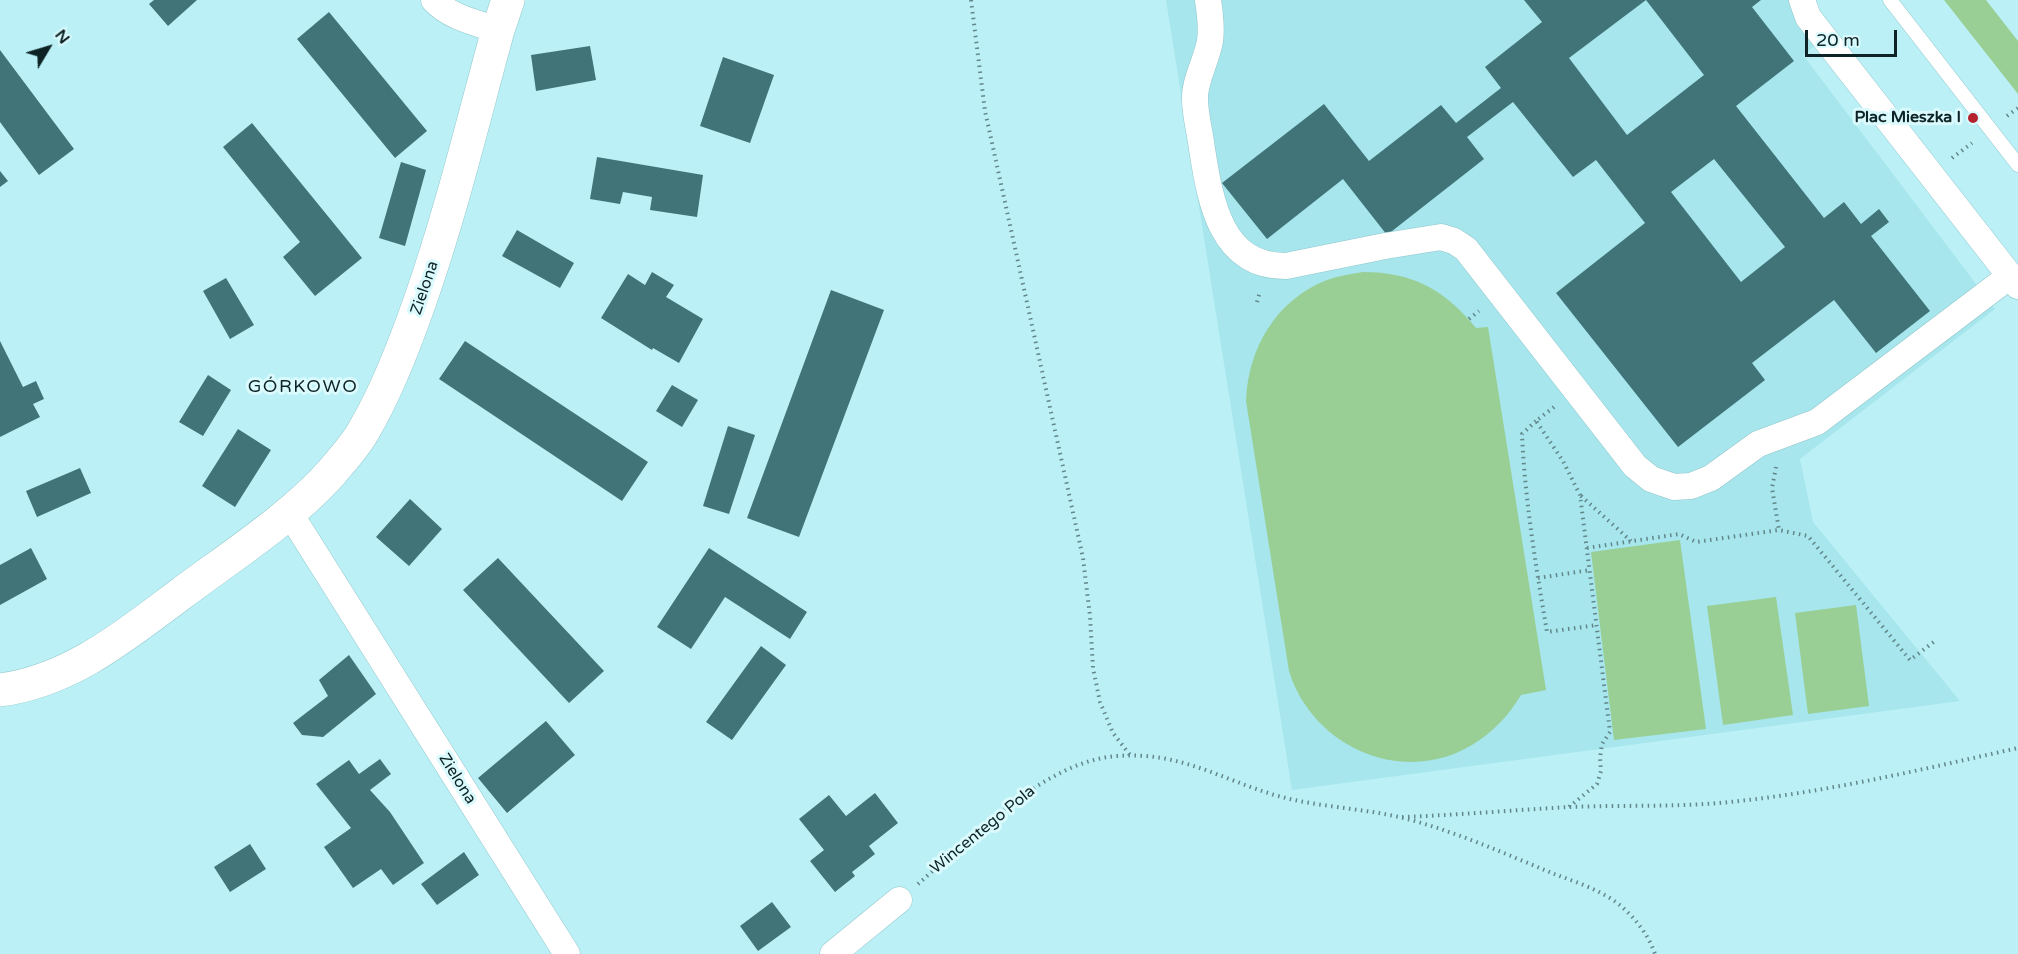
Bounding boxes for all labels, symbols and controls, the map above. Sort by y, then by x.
north arrow [18,18,78,78]
scale bar [1808,18,1900,56]
text: N [50,26,74,48]
text: 20 m [1816,29,1860,51]
place label: Plac Mieszka I [1854,108,1961,128]
marker: Plac Mieszka I [1966,111,1980,125]
street label: Zielona [407,259,443,317]
district label: GÓRKOWO [248,376,358,398]
street label: Zielona [434,750,480,808]
street label: Wincentego Pola [927,782,1039,878]

